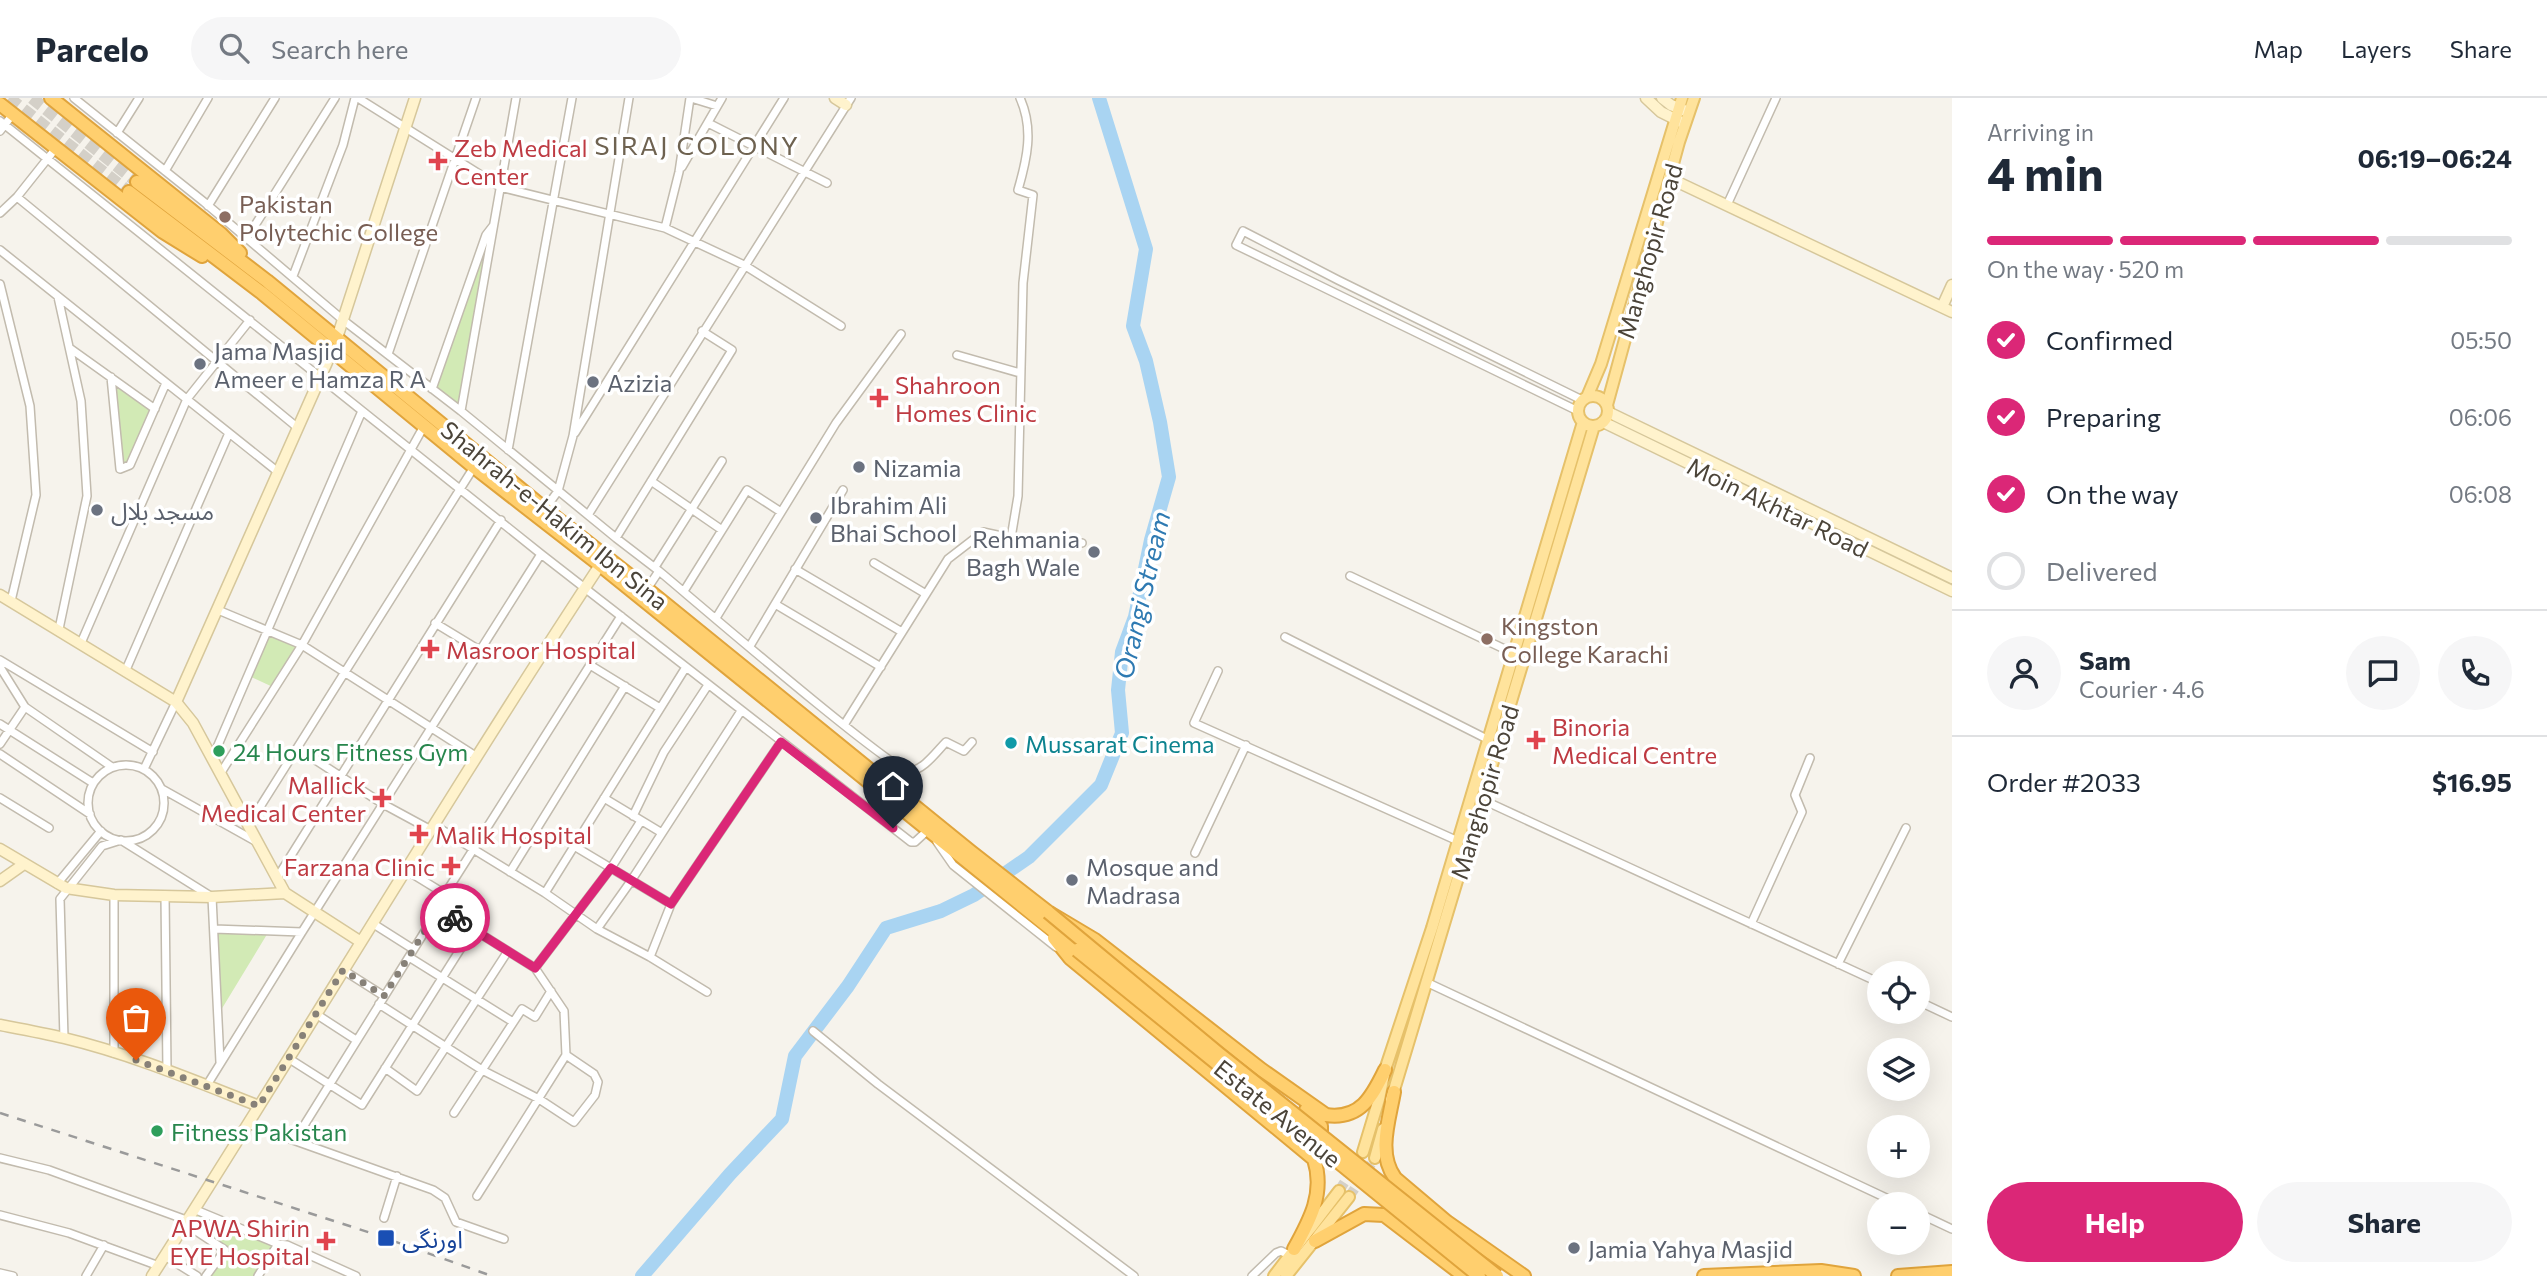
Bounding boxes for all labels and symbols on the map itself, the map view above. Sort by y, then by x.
district label: SIRAJ COLONY [594,129,800,160]
place label: Zeb Medical Center [454,133,588,190]
marker: Zeb Medical Center [428,151,448,171]
street label: Manghopir Road [1610,160,1688,342]
place label: Pakistan Polytechic College [239,189,438,246]
marker: Pakistan Polytechic College [217,209,233,225]
place label: Jama Masjid Ameer e Hamza R A [214,336,426,393]
marker: Jama Masjid Ameer e Hamza R A [192,356,208,372]
place label: Azizia [607,368,672,397]
place label: Shahroon Homes Clinic [895,370,1037,427]
marker: Azizia [585,374,601,390]
marker: Shahroon Homes Clinic [869,388,889,408]
street label: Shahrah-e-Hakim Ibn Sina [436,414,674,616]
street label: Moin Akhtar Road [1683,451,1873,563]
place label: Nizamia [873,453,961,482]
marker: Nizamia [851,459,867,475]
place label: Ibrahim Ali Bhai School [830,490,957,547]
place label: مسجد بلال [111,496,214,526]
marker: مسجد بلال [89,502,105,518]
water label: Orangi Stream [1107,508,1175,682]
marker: Ibrahim Ali Bhai School [808,510,824,526]
place label: Rehmania Bagh Wale [966,524,1080,581]
marker: Rehmania Bagh Wale [1086,544,1102,560]
place label: Kingston College Karachi [1501,611,1669,668]
marker: Kingston College Karachi [1479,631,1495,647]
place label: Masroor Hospital [446,635,636,664]
marker: Masroor Hospital [420,639,440,659]
street label: Manghopir Road [1444,701,1524,883]
place label: Binoria Medical Centre [1552,712,1717,769]
place label: Mussarat Cinema [1025,729,1215,758]
marker: Binoria Medical Centre [1526,730,1546,750]
marker: Mussarat Cinema [1003,735,1019,751]
place label: 24 Hours Fitness Gym [233,737,468,766]
marker: 24 Hours Fitness Gym [211,743,227,759]
pin [863,756,923,828]
place label: Mallick Medical Center [201,770,366,827]
marker: Mallick Medical Center [372,788,392,808]
place label: Malik Hospital [435,820,592,849]
marker: Malik Hospital [409,824,429,844]
place label: Farzana Clinic [284,852,435,881]
place label: Mosque and Madrasa [1086,852,1219,909]
marker: Farzana Clinic [441,856,461,876]
marker: Mosque and Madrasa [1064,872,1080,888]
courier [420,883,490,953]
pin [106,988,166,1060]
street label: Estate Avenue [1209,1053,1347,1173]
place label: Fitness Pakistan [171,1117,347,1146]
marker: Fitness Pakistan [149,1123,165,1139]
place label: APWA Shirin EYE Hospital [169,1213,310,1270]
place label: اورنگی [402,1224,463,1254]
marker: اورنگی [376,1228,396,1248]
marker: APWA Shirin EYE Hospital [316,1231,336,1251]
place label: Jamia Yahya Masjid [1588,1234,1793,1263]
marker: Jamia Yahya Masjid [1566,1240,1582,1256]

